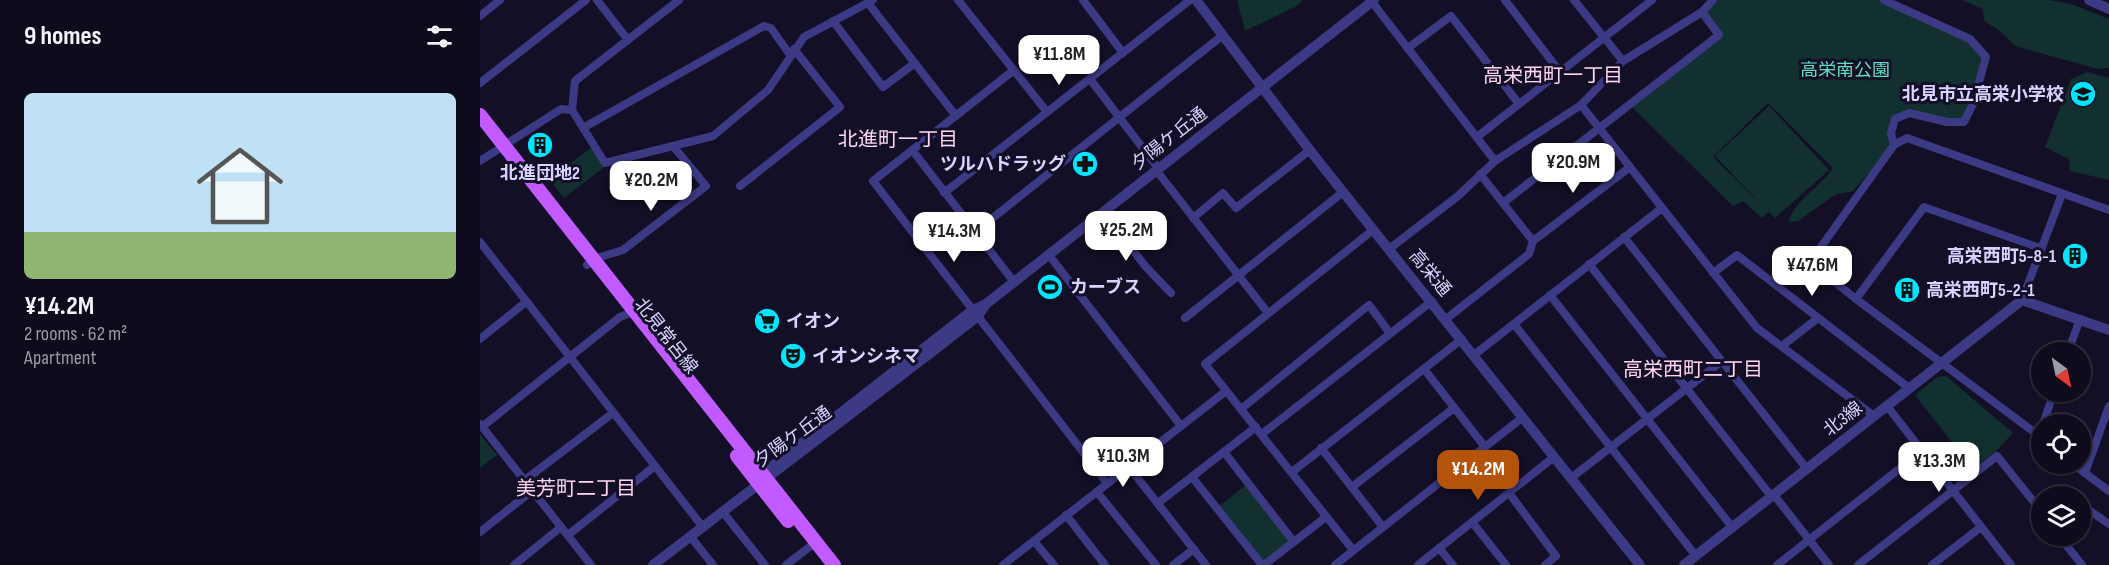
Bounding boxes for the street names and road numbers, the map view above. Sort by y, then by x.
street label: 夕陽ケ丘通 [1127,103,1211,175]
street label: 高栄通 [1405,246,1455,300]
street label: 北見常呂線 [630,294,702,378]
street label: 北3線 [1819,397,1867,441]
street label: 夕陽ケ丘通 [750,402,836,472]

